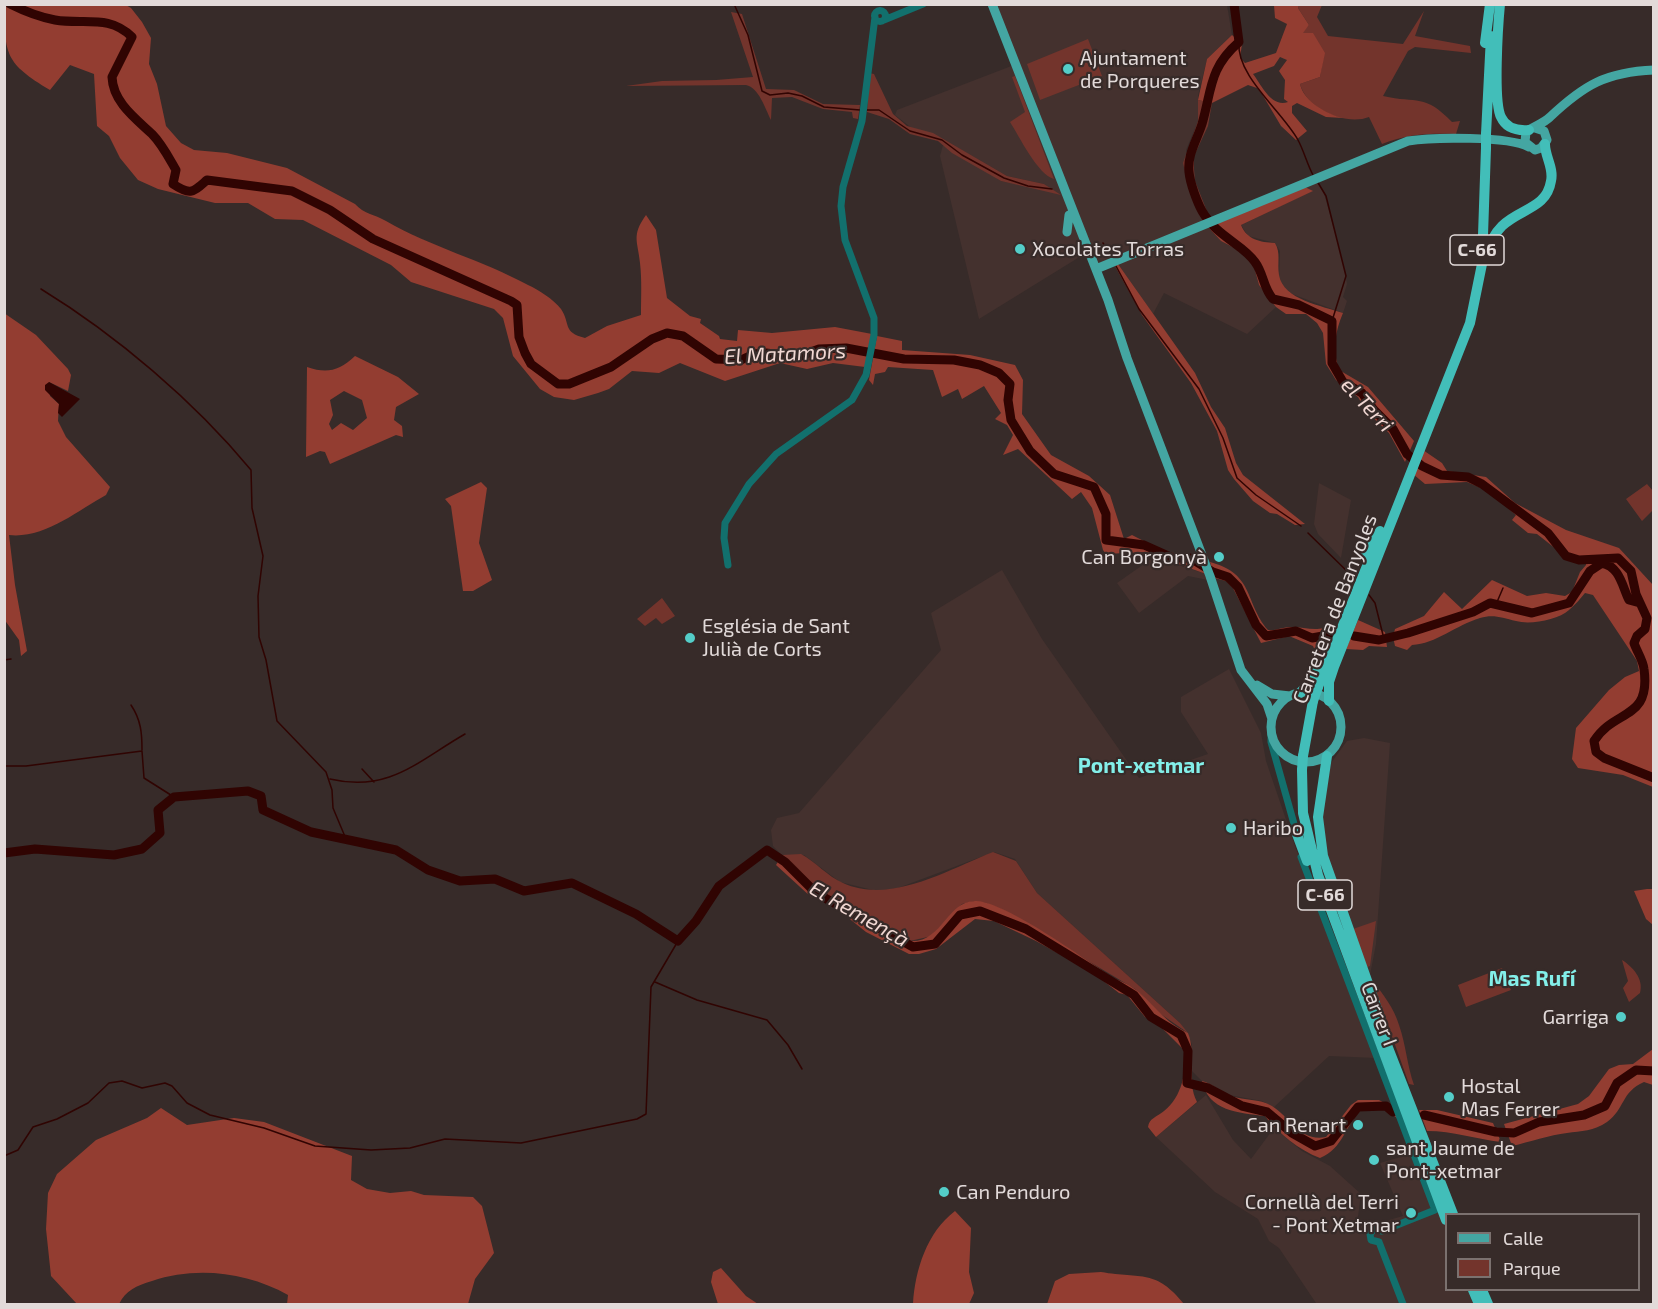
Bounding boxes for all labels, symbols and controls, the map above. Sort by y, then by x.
place label: Ajuntament de Porqueres [1080,46,1200,93]
marker: Ajuntament de Porqueres [1061,62,1075,76]
road number: C-66 [1450,235,1504,265]
place label: Xocolates Torras [1032,237,1184,261]
marker: Xocolates Torras [1013,242,1027,256]
water label: El Matamors [723,338,847,370]
water label: el Terri [1336,373,1398,437]
street label: Carretera de Banyoles [1288,511,1382,707]
place label: Can Borgonyà [1081,545,1207,569]
marker: Can Borgonyà [1212,550,1226,564]
place label: Església de Sant Julià de Corts [702,614,850,661]
marker: Església de Sant Julià de Corts [683,631,697,645]
district label: Pont-xetmar [1078,753,1204,779]
place label: Haribo [1243,816,1303,840]
marker: Haribo [1224,821,1238,835]
water label: El Remençà [805,875,913,953]
road number: C-66 [1298,880,1352,910]
district label: Mas Rufí [1488,966,1576,992]
street label: Carrer I [1356,979,1402,1049]
place label: Garriga [1542,1005,1609,1029]
marker: Garriga [1614,1010,1628,1024]
place label: Hostal Mas Ferrer [1461,1074,1560,1121]
marker: Hostal Mas Ferrer [1442,1090,1456,1104]
place label: Can Renart [1246,1113,1346,1137]
marker: Can Renart [1351,1118,1365,1132]
place label: sant Jaume de Pont-xetmar [1386,1136,1515,1183]
marker: sant Jaume de Pont-xetmar [1367,1153,1381,1167]
place label: Can Penduro [956,1180,1070,1204]
marker: Can Penduro [937,1185,951,1199]
place label: Cornellà del Terri - Pont Xetmar [1245,1190,1399,1237]
marker: Cornellà del Terri - Pont Xetmar [1404,1206,1418,1220]
legend [1445,1213,1640,1291]
text: Calle [1503,1227,1544,1249]
text: Parque [1503,1257,1561,1279]

